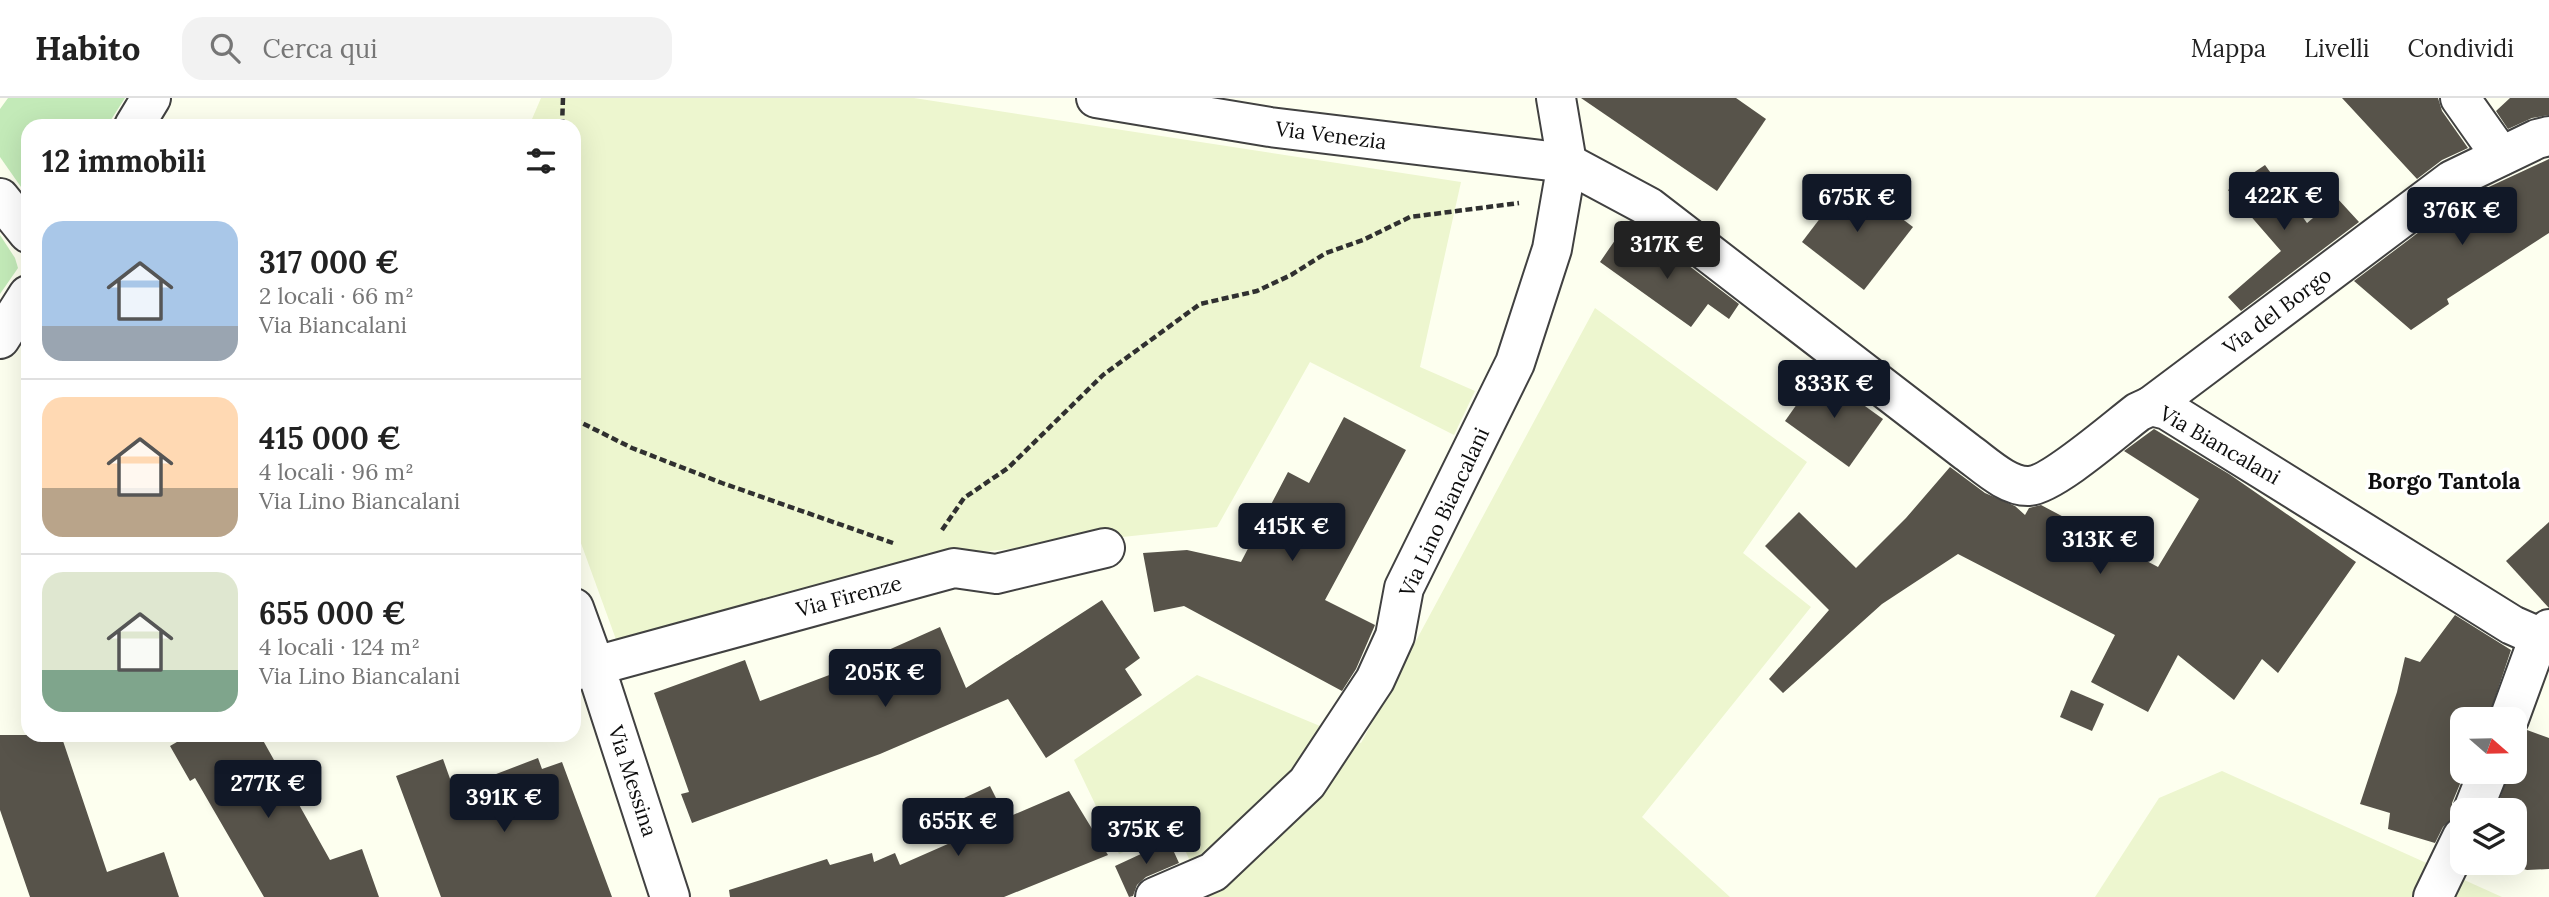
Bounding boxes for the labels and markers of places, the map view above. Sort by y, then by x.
pin: 422K € [2227,172,2341,232]
pin: 675K € [1800,174,1914,234]
pin: 376K € [2405,188,2519,247]
pin: 317K € [1610,222,1724,281]
pin: 833K € [1777,360,1891,420]
pin: 415K € [1235,504,1349,563]
pin: 313K € [2043,517,2157,576]
pin: 205K € [828,650,942,709]
pin: 277K € [211,760,325,820]
pin: 391K € [447,774,561,834]
pin: 655K € [901,798,1015,858]
pin: 375K € [1089,806,1203,866]

